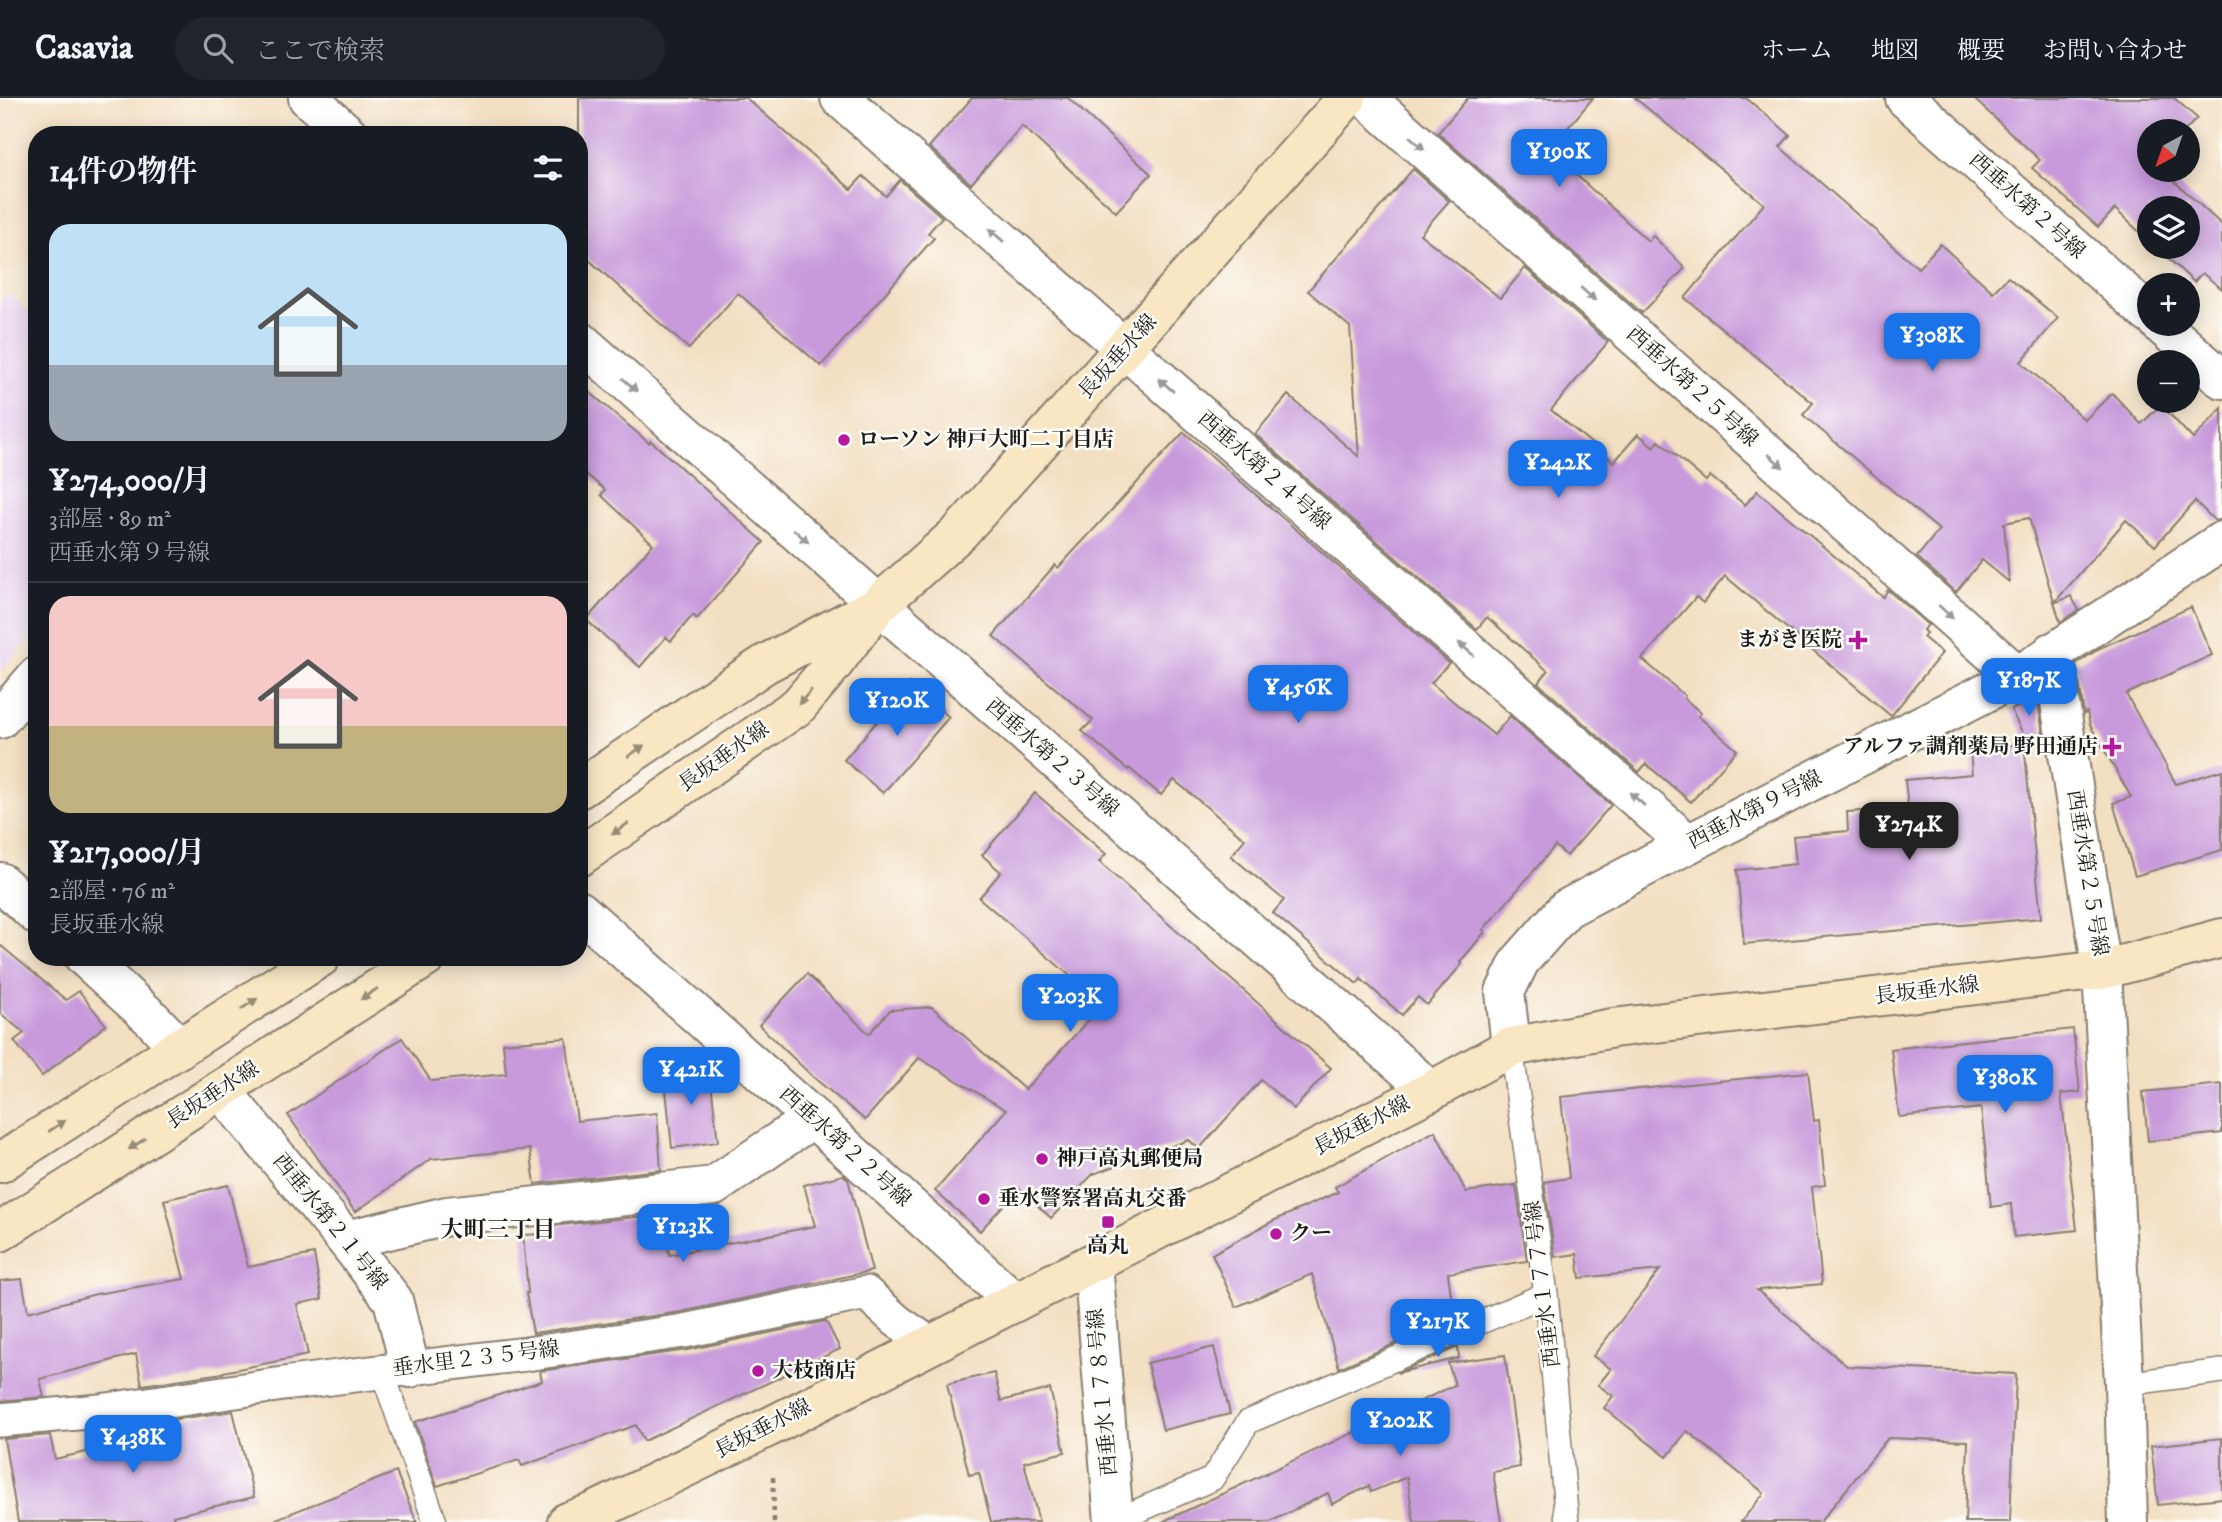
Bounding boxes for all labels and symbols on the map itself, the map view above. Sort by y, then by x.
north arrow [2137,119,2200,182]
pin: ¥190K [1510,130,1608,189]
one-way arrow [1409,135,1426,150]
street label: 西垂水第２号線 [1964,147,2090,265]
one-way arrow [987,228,1004,243]
one-way arrow [1579,286,1597,302]
street label: 長坂垂水線 [1073,309,1163,405]
pin: ¥308K [1883,314,1981,373]
street label: 西垂水第２５号線 [1621,321,1763,453]
one-way arrow [622,377,639,392]
one-way arrow [1157,377,1175,393]
street label: 西垂水第２４号線 [1192,406,1336,536]
place label: ローソン 神戸大町二丁目店 [858,427,1114,453]
marker: ローソン 神戸大町二丁目店 [836,432,852,448]
pin: ¥242K [1509,440,1607,500]
one-way arrow [1767,453,1785,469]
one-way arrow [792,528,809,543]
one-way arrow [1937,604,1955,620]
place label: まがき医院 [1737,627,1842,653]
marker: まがき医院 [1848,630,1868,650]
one-way arrow [1457,641,1475,657]
pin: ¥187K [1980,658,2078,718]
pin: ¥456K [1249,666,1347,725]
pin: ¥120K [848,678,946,738]
one-way arrow [797,688,813,706]
street label: 西垂水第２３号線 [980,693,1124,823]
street label: 長坂垂水線 [674,716,774,798]
place label: アルファ調剤薬局 野田通店 [1843,734,2098,760]
marker: アルファ調剤薬局 野田通店 [2104,739,2120,755]
one-way arrow [627,744,645,758]
street label: 西垂水第９号線 [1684,765,1826,855]
street label: 西垂水第２５号線 [2061,788,2113,958]
one-way arrow [1628,791,1646,807]
pin: ¥274K [1860,802,1958,862]
one-way arrow [611,822,629,836]
street label: 長坂垂水線 [1873,972,1981,1010]
pin: ¥203K [1021,974,1119,1034]
one-way arrow [360,988,379,1001]
one-way arrow [239,997,259,1010]
pin: ¥421K [642,1048,740,1107]
street label: 長坂垂水線 [162,1056,264,1134]
pin: ¥380K [1956,1056,2054,1115]
street label: 西垂水第２２号線 [774,1081,916,1213]
street label: 長坂垂水線 [1309,1091,1415,1161]
one-way arrow [48,1120,67,1133]
one-way arrow [128,1137,146,1151]
place label: 神戸高丸郵便局 [1056,1146,1203,1172]
street label: 西垂水第２１号線 [267,1149,393,1295]
marker: 神戸高丸郵便局 [1034,1151,1050,1167]
place label: 垂水警察署高丸交番 [998,1186,1187,1212]
marker: 垂水警察署高丸交番 [976,1191,992,1207]
street label: 西垂水１７７号線 [1520,1199,1566,1369]
pin: ¥123K [634,1204,732,1264]
marker: 高丸 [1100,1214,1116,1230]
district label: 大町三丁目 [441,1216,556,1245]
place label: クー [1290,1221,1332,1247]
marker: クー [1268,1226,1284,1242]
place label: 高丸 [1087,1233,1129,1259]
pin: ¥217K [1389,1300,1487,1359]
street label: 西垂水１７８号線 [1083,1307,1123,1477]
street label: 垂水里２３５号線 [391,1336,561,1382]
place label: 大枝商店 [772,1358,856,1384]
marker: 大枝商店 [750,1363,766,1379]
street label: 長坂垂水線 [710,1394,816,1464]
pin: ¥202K [1351,1398,1449,1458]
pin: ¥438K [84,1416,182,1475]

